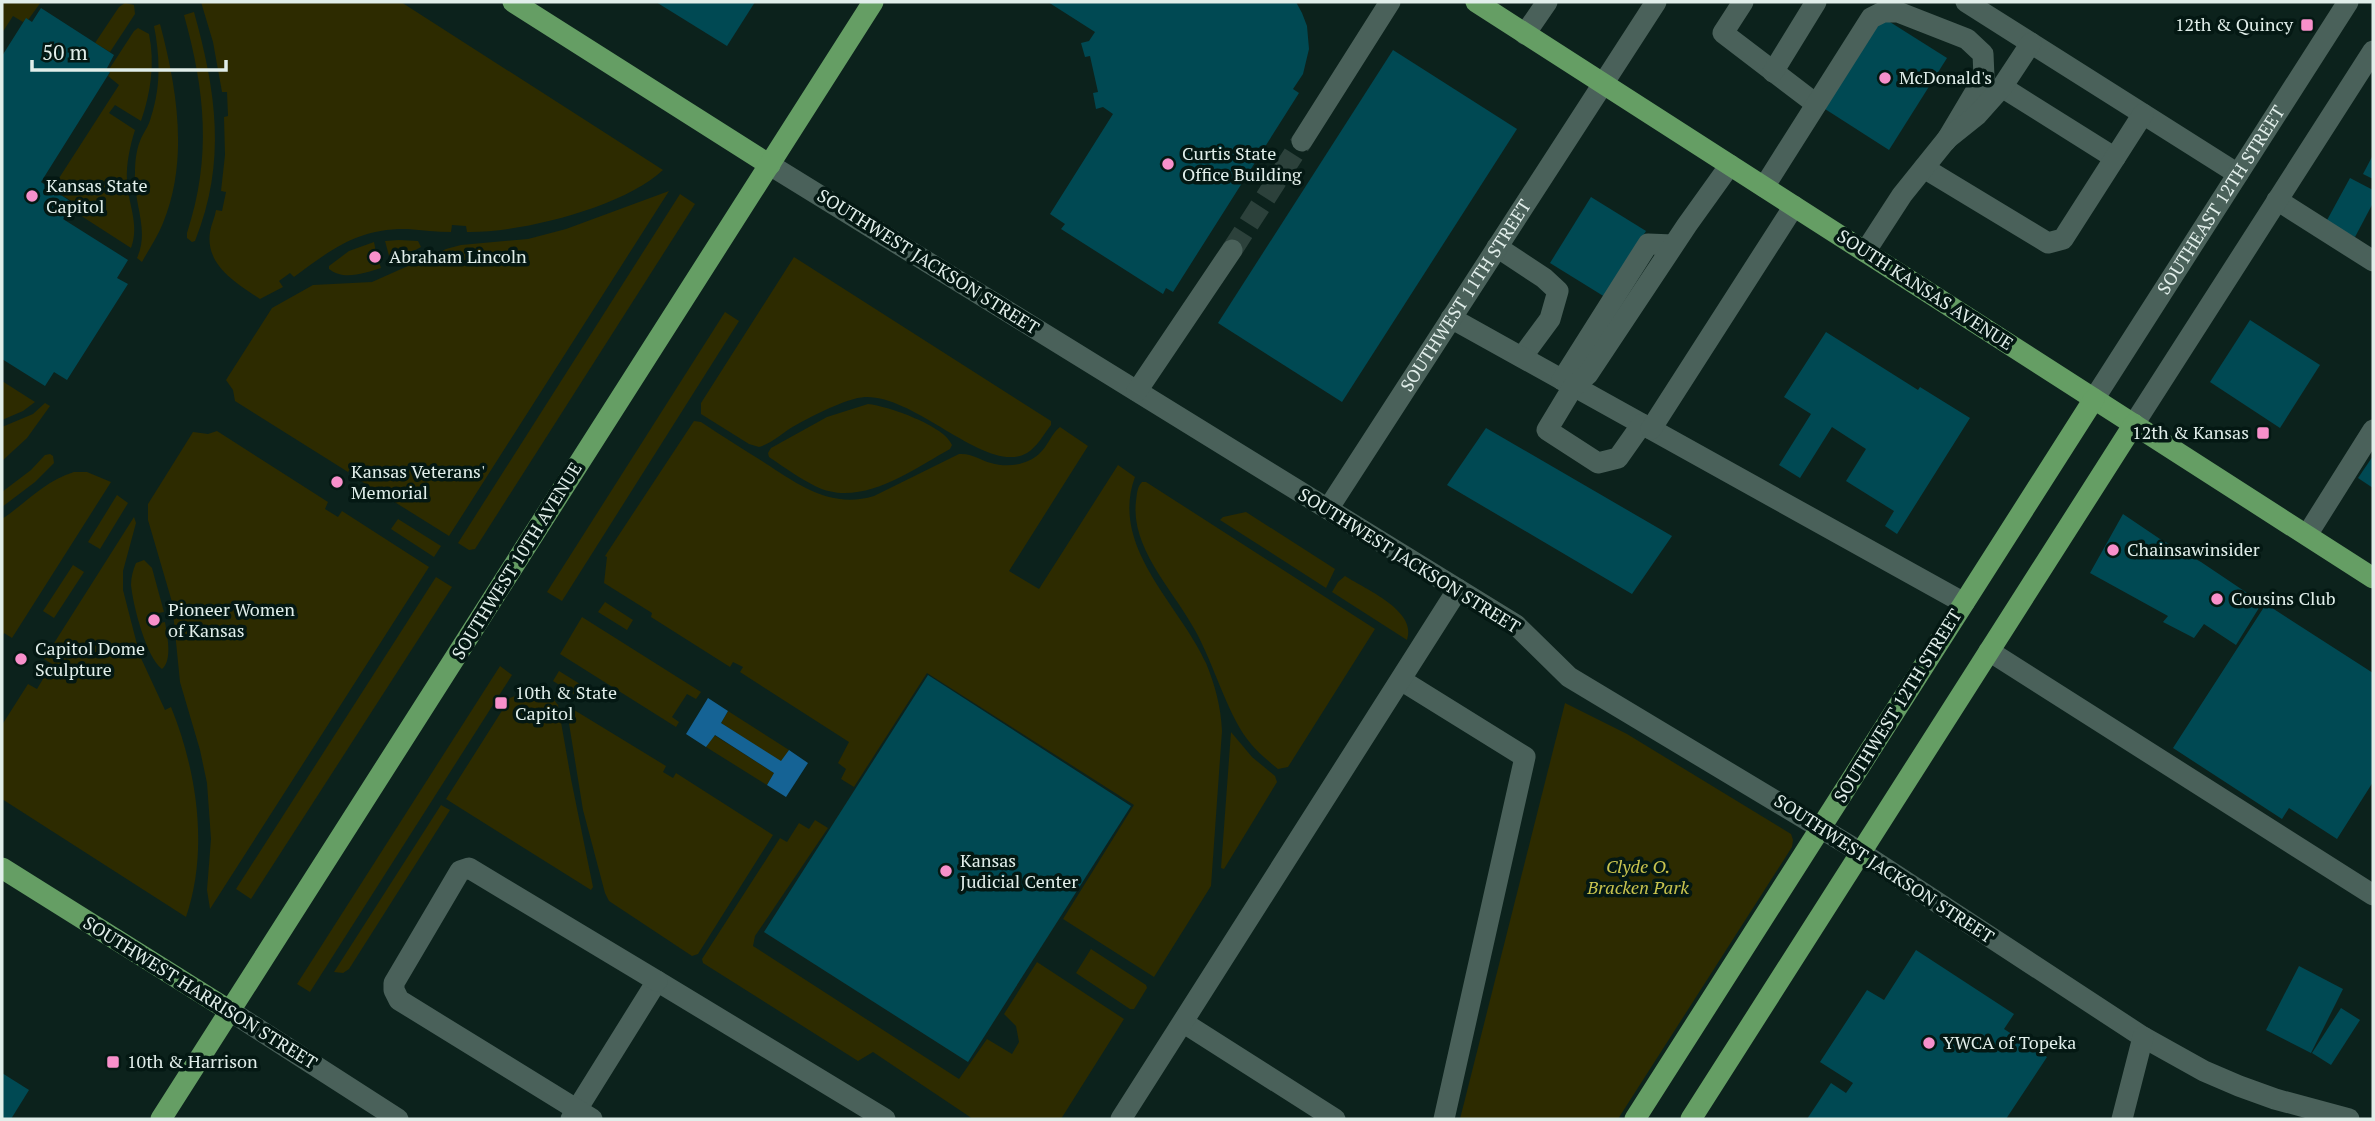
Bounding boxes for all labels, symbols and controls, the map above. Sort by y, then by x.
place label: 12th & Quincy [2175,12,2294,36]
marker: 12th & Quincy [2299,17,2315,33]
scale bar [32,28,226,72]
text: 50 m [42,38,88,66]
place label: McDonald's [1899,65,1992,89]
marker: McDonald's [1877,70,1893,86]
street label: SOUTHEAST 12TH STREET [2151,101,2290,299]
place label: Curtis State Office Building [1182,141,1302,186]
marker: Curtis State Office Building [1160,156,1176,172]
place label: Kansas State Capitol [46,173,148,218]
street label: SOUTHWEST JACKSON STREET [813,183,1044,340]
marker: Kansas State Capitol [24,188,40,204]
street label: SOUTHWEST 11TH STREET [1394,195,1536,396]
street label: SOUTH KANSAS AVENUE [1833,223,2018,355]
place label: Abraham Lincoln [389,244,527,268]
marker: Abraham Lincoln [367,249,383,265]
place label: 12th & Kansas [2132,420,2249,444]
marker: 12th & Kansas [2255,425,2271,441]
street label: SOUTHWEST 10TH AVENUE [446,457,587,664]
place label: Kansas Veterans' Memorial [351,459,485,504]
marker: Kansas Veterans' Memorial [329,474,345,490]
street label: SOUTHWEST JACKSON STREET [1294,482,1525,639]
place label: Chainsawinsider [2127,537,2260,561]
marker: Chainsawinsider [2105,542,2121,558]
place label: Cousins Club [2231,586,2336,610]
marker: Cousins Club [2209,591,2225,607]
place label: Pioneer Women of Kansas [168,597,295,642]
street label: SOUTHWEST 12TH STREET [1828,604,1967,807]
marker: Pioneer Women of Kansas [146,612,162,628]
place label: Capitol Dome Sculpture [35,636,145,681]
marker: Capitol Dome Sculpture [13,651,29,667]
place label: 10th & State Capitol [515,680,617,725]
marker: 10th & State Capitol [493,695,509,711]
street label: SOUTHWEST JACKSON STREET [1770,788,1999,948]
place label: Kansas Judicial Center [960,848,1078,893]
park label: Clyde O. Bracken Park [1586,854,1689,899]
marker: Kansas Judicial Center [938,863,954,879]
street label: SOUTHWEST HARRISON STREET [79,910,322,1074]
place label: YWCA of Topeka [1943,1030,2076,1054]
marker: YWCA of Topeka [1921,1035,1937,1051]
place label: 10th & Harrison [127,1049,258,1073]
marker: 10th & Harrison [105,1054,121,1070]

